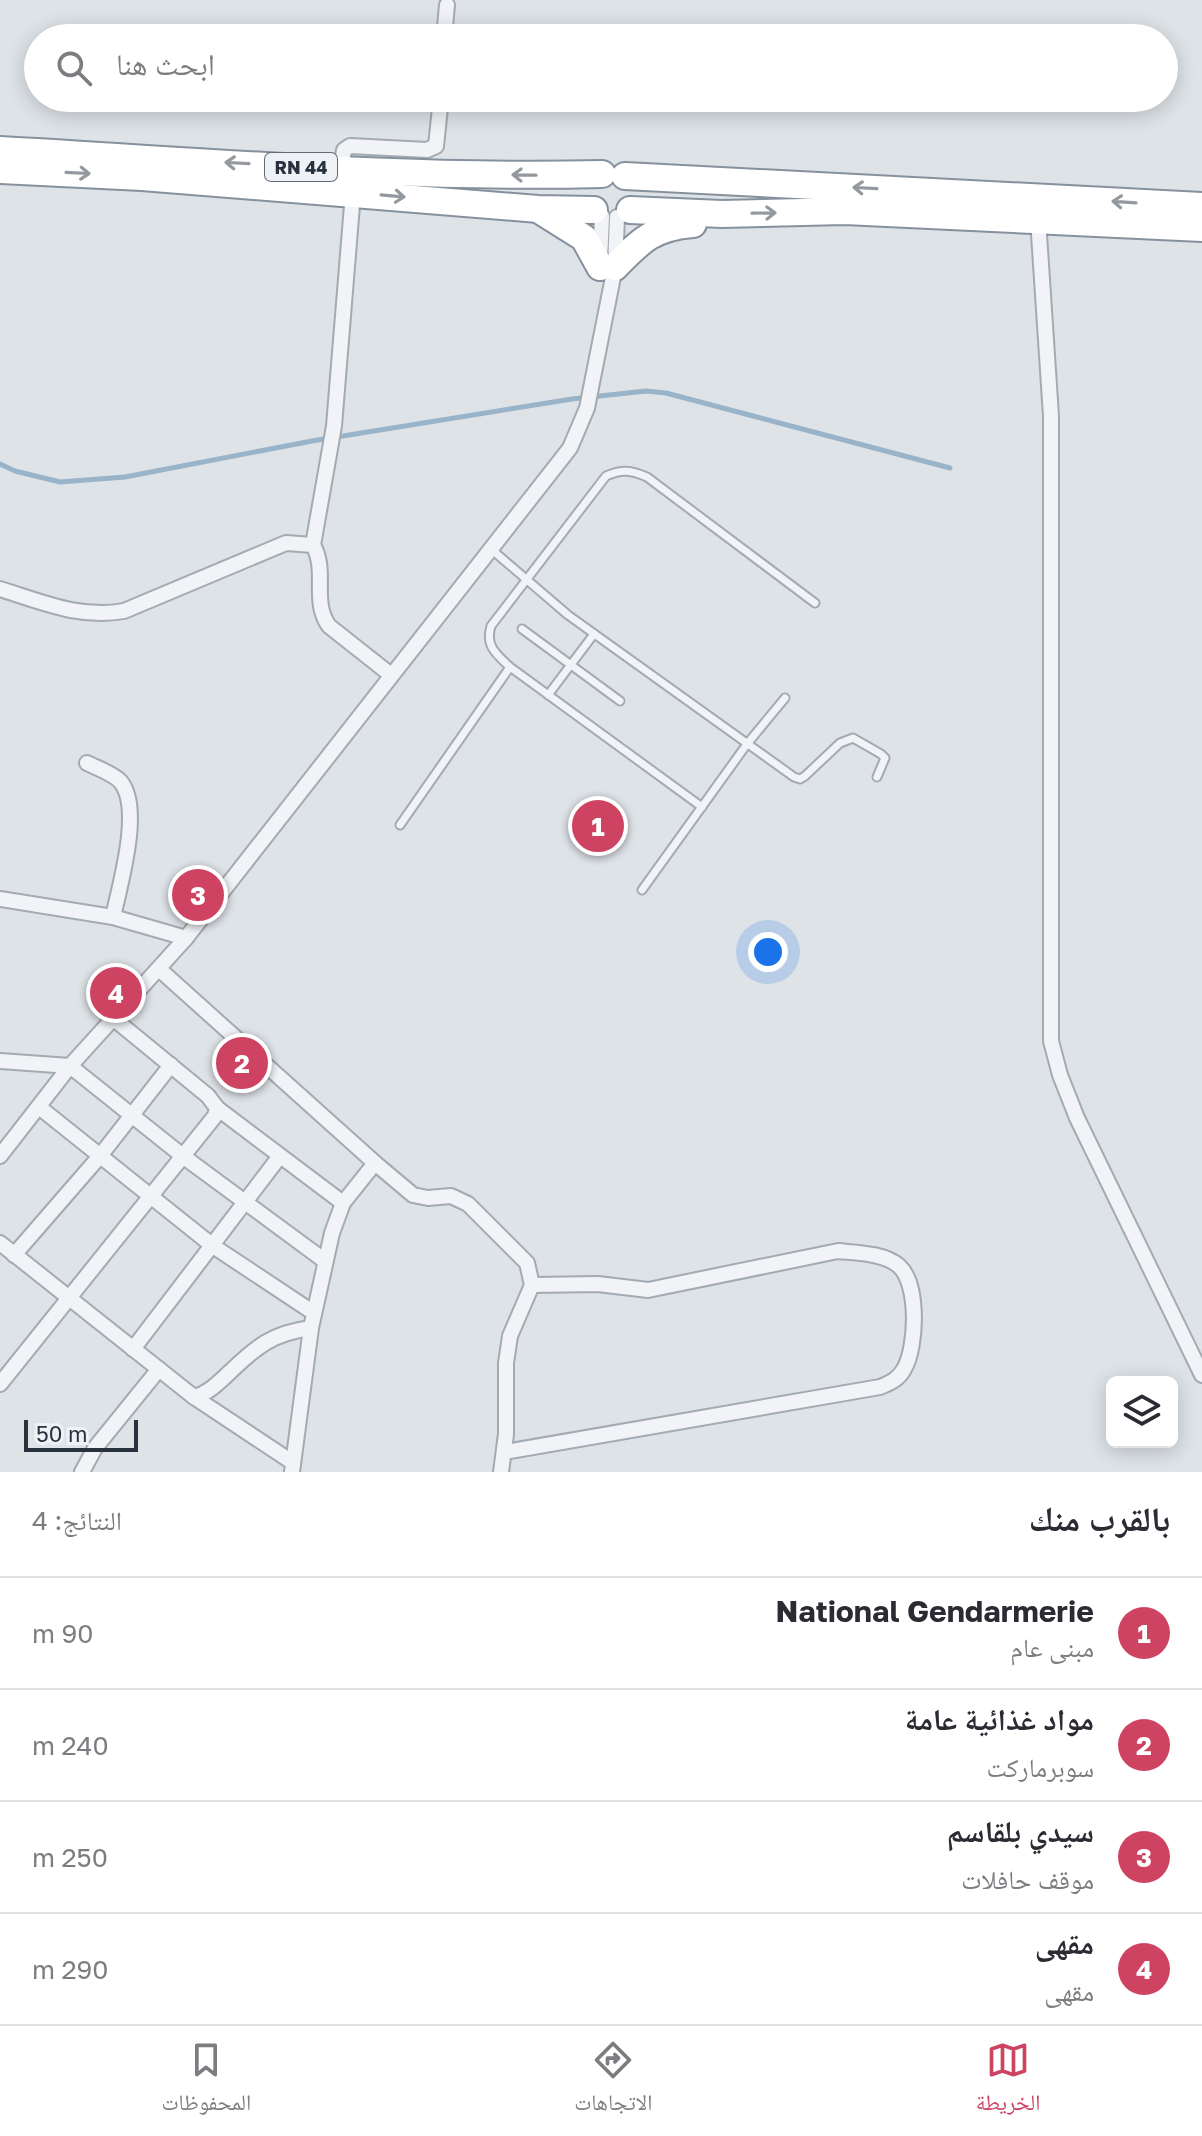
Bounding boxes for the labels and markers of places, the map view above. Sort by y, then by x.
pin: 1 [572,796,624,856]
pin: 3 [172,865,224,925]
pin: 4 [90,963,142,1023]
pin: 2 [216,1033,268,1093]

